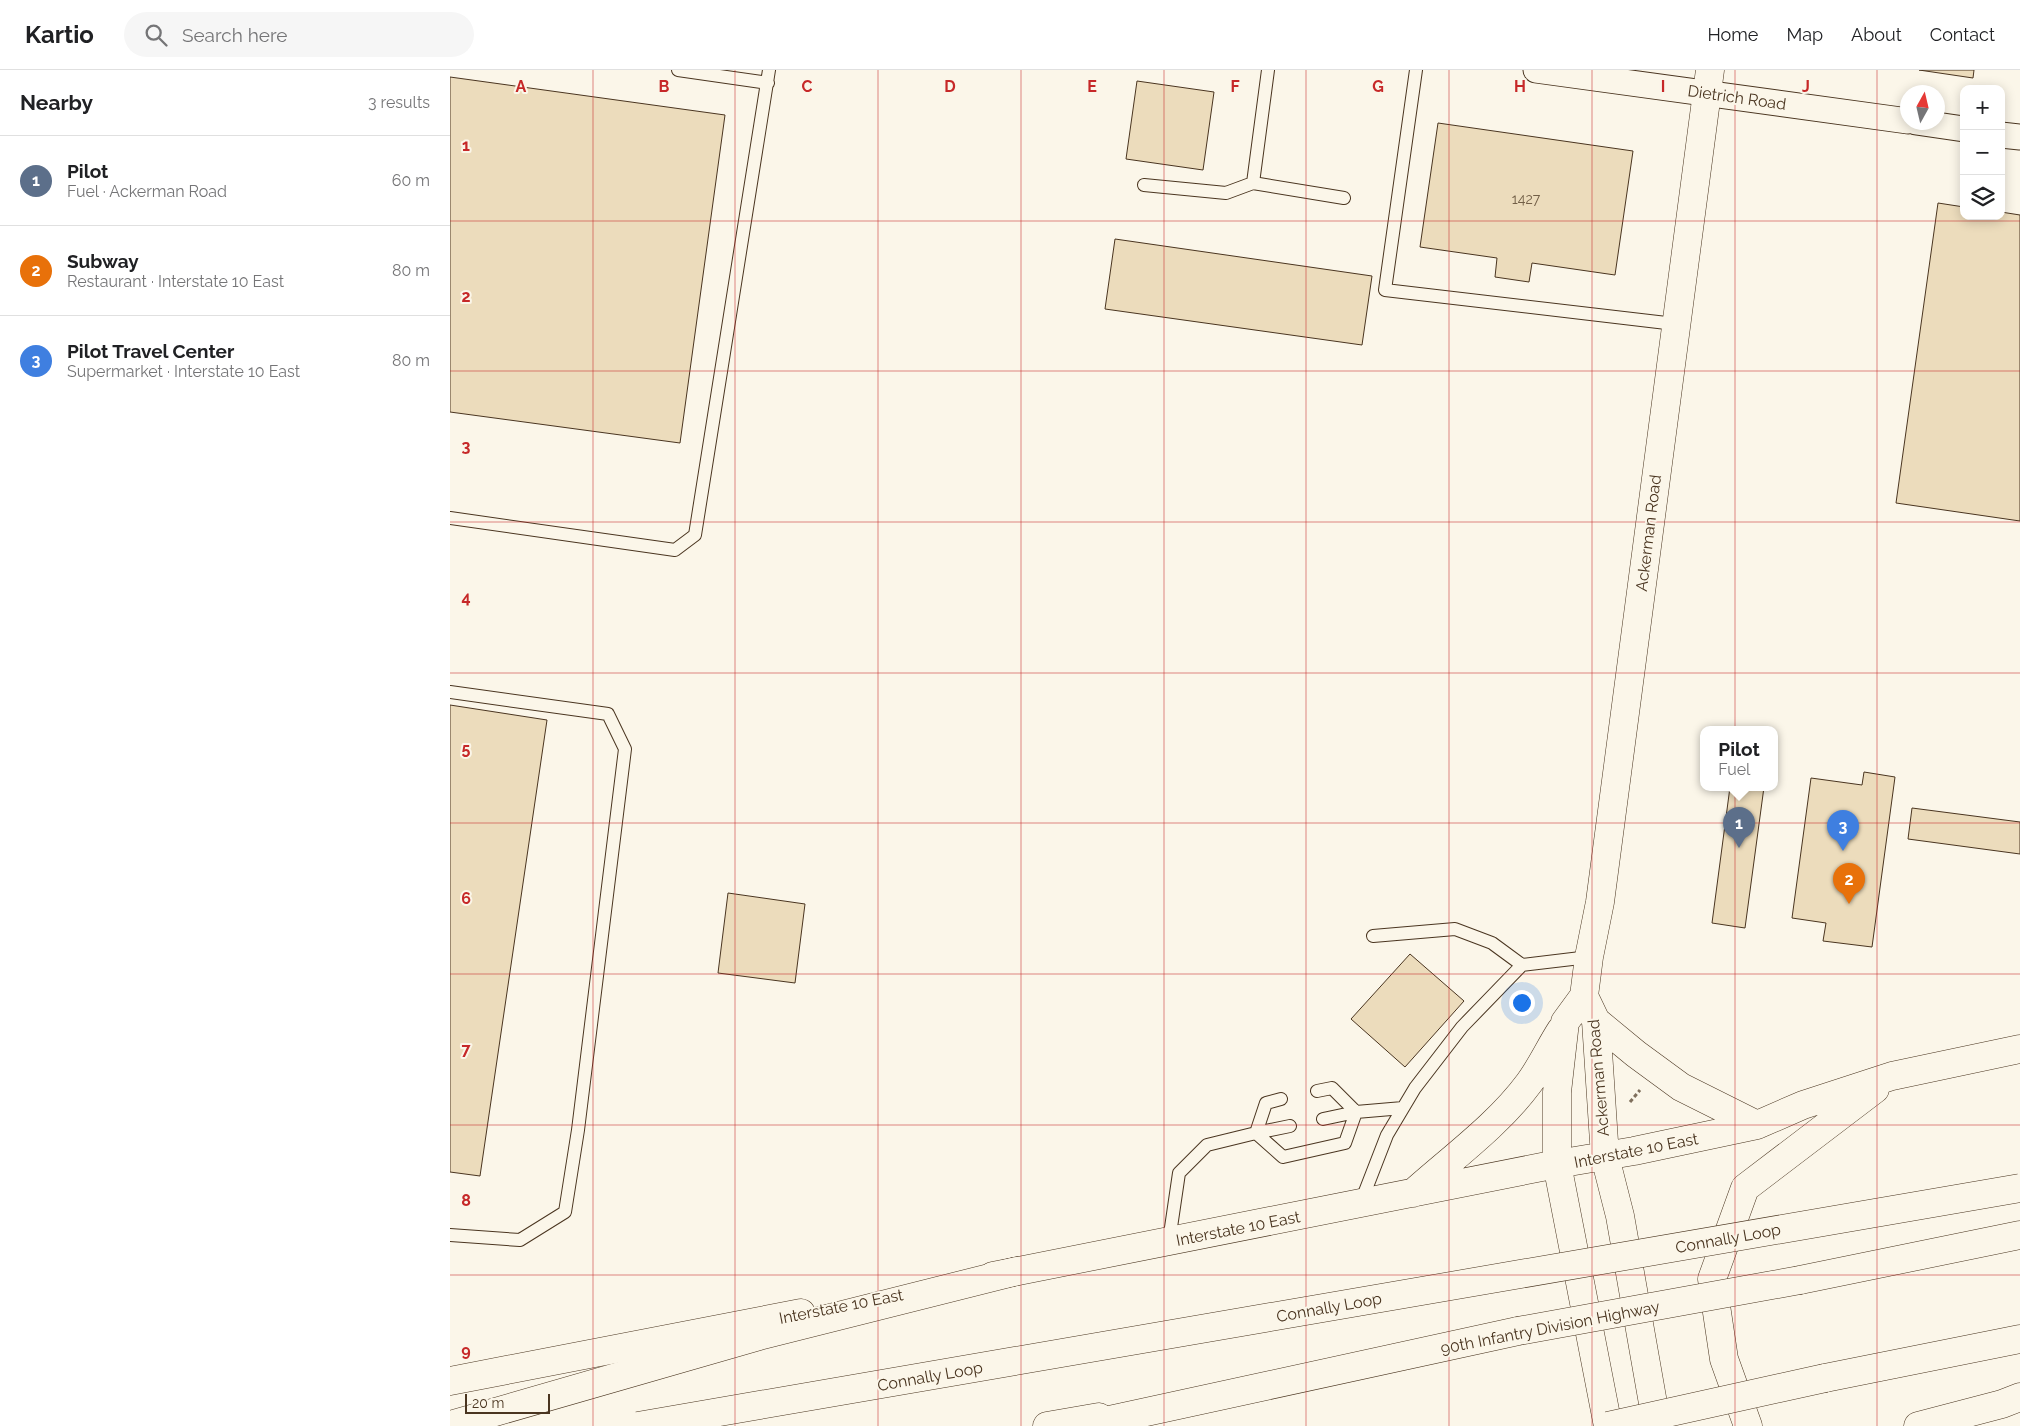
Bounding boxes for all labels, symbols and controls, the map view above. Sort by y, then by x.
search box [124,12,474,57]
text: Kartio [25,20,94,49]
icon: search [142,21,170,49]
text: Search here [182,24,287,46]
text: Home [1707,24,1758,45]
text: Map [1786,24,1823,45]
text: About [1851,24,1902,45]
text: Contact [1930,24,1995,45]
text: A [516,77,527,96]
text: B [659,77,670,96]
text: C [802,77,813,96]
text: D [944,77,956,96]
text: E [1087,77,1097,96]
text: F [1230,77,1240,96]
text: G [1372,77,1384,96]
text: H [1514,77,1526,96]
text: I [1661,77,1665,96]
text: J [1802,77,1810,96]
street label: Dietrich Road [1686,81,1787,114]
north arrow [1900,85,1945,130]
map controls [1960,85,2005,220]
button: + [1960,85,2005,130]
text: Nearby [20,90,93,115]
text: 3 results [368,93,430,112]
button: − [1960,130,2005,175]
text: 1 [462,136,470,155]
text: Pilot [67,160,108,182]
text: 1 [32,171,40,190]
text: 60 m [392,171,430,190]
button: layers [1960,175,2005,220]
text: Fuel · Ackerman Road [67,182,227,201]
house number: 1427 [1512,191,1541,207]
text: Subway [67,250,139,272]
text: 2 [31,261,41,280]
text: 80 m [392,261,430,280]
text: Restaurant · Interstate 10 East [67,272,284,291]
text: 2 [461,287,471,306]
text: Pilot Travel Center [67,340,234,362]
text: 3 [32,351,40,370]
text: 80 m [392,351,430,370]
text: Supermarket · Interstate 10 East [67,362,300,381]
text: 3 [462,437,471,456]
street label: Ackerman Road [1632,473,1665,593]
text: 4 [461,588,471,607]
popup [1700,726,1778,791]
text: Pilot [1718,738,1760,760]
text: 5 [462,739,471,758]
text: Fuel [1718,760,1750,779]
pin: 1 [1723,807,1755,848]
pin: 3 [1827,810,1859,851]
pin: 2 [1833,863,1865,904]
text: 6 [461,889,471,908]
your location [1509,990,1535,1016]
street label: Ackerman Road [1584,1018,1613,1137]
text: 7 [462,1040,471,1059]
street label: Interstate 10 East [1572,1129,1700,1172]
text: 8 [461,1191,471,1210]
street label: Interstate 10 East [1174,1207,1302,1250]
street label: Connally Loop [1674,1220,1782,1257]
street label: Interstate 10 East [777,1285,905,1328]
street label: Connally Loop [1275,1289,1383,1326]
street label: 90th Infantry Division Highway [1439,1297,1662,1358]
text: 9 [461,1341,471,1360]
street label: Connally Loop [876,1358,984,1395]
scale bar [465,1391,550,1414]
text: 20 m [472,1395,504,1411]

